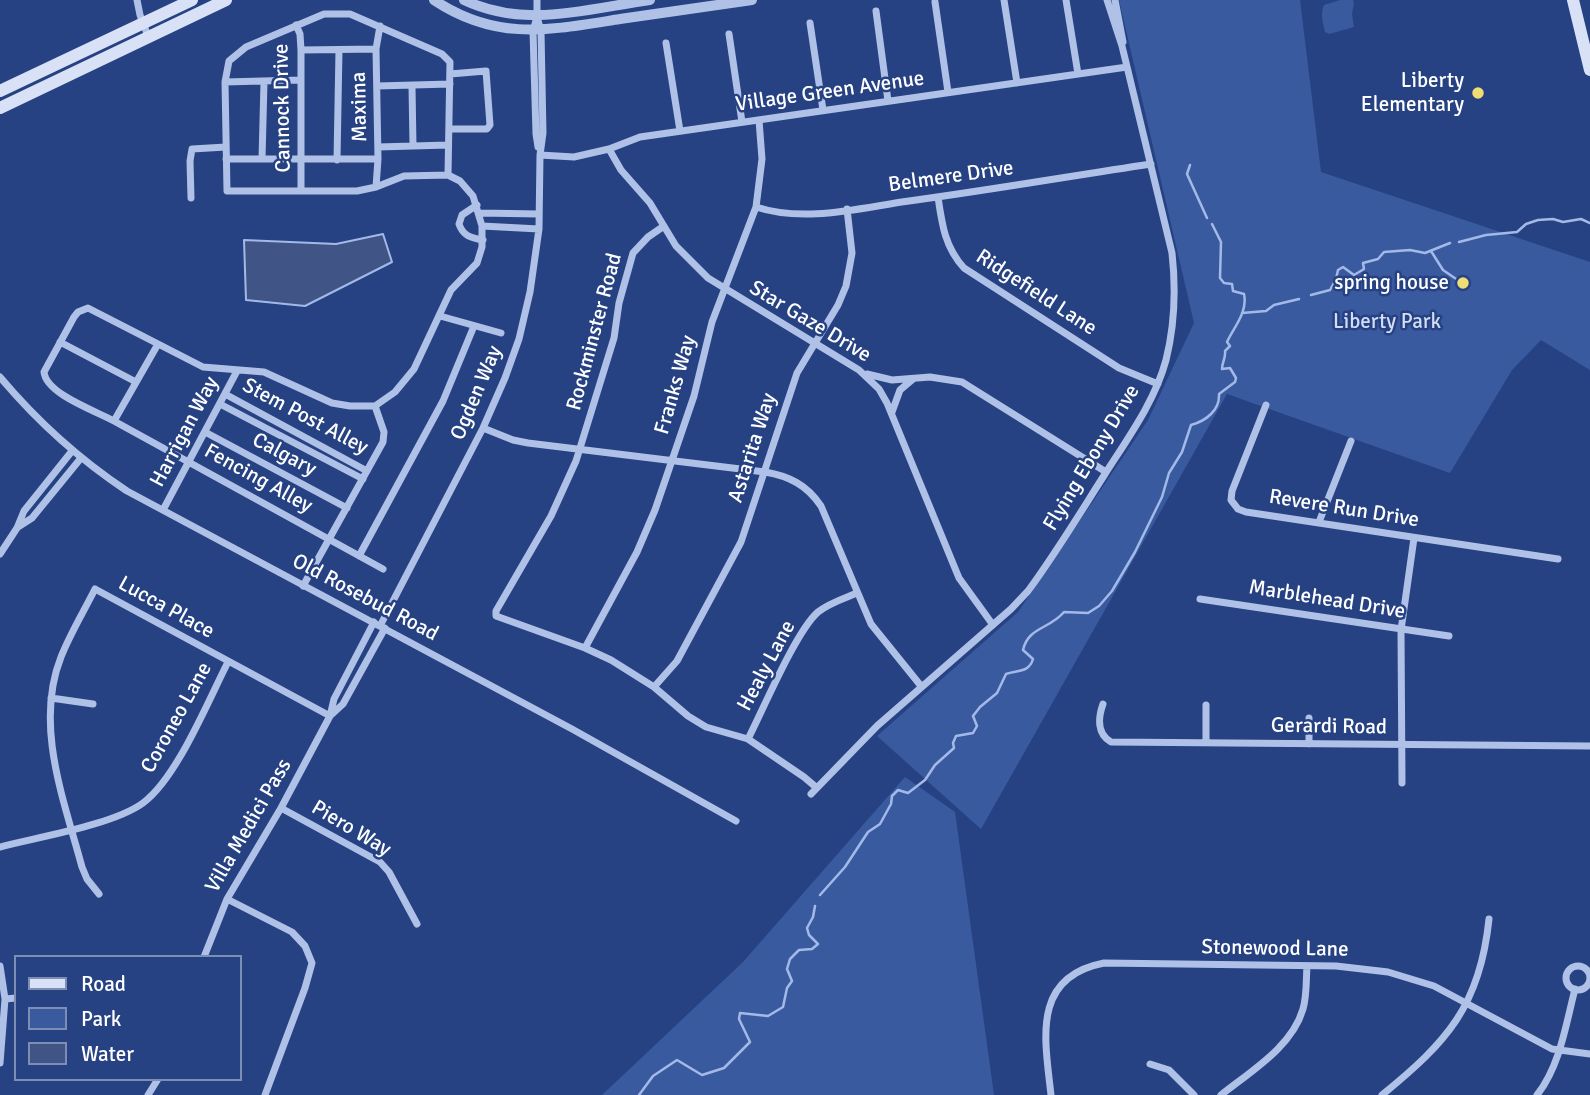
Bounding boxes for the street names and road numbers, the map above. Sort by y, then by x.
street label: Cannock Drive [269,43,297,173]
street label: Village Green Avenue [734,66,926,118]
street label: Maxima [347,72,373,142]
street label: Belmere Drive [887,156,1015,198]
street label: Ridgefield Lane [971,245,1101,341]
street label: Rockminster Road [562,251,628,413]
street label: Star Gaze Drive [745,276,875,368]
street label: Franks Way [650,333,702,437]
street label: Ogden Way [446,342,508,444]
street label: Harrigan Way [145,372,225,492]
street label: Stem Post Alley [238,373,372,461]
street label: Flying Ebony Drive [1038,380,1146,536]
street label: Astarita Way [723,390,783,506]
street label: Calgary [248,428,320,482]
street label: Fencing Alley [199,439,317,519]
street label: Revere Run Drive [1267,485,1421,533]
street label: Old Rosebud Road [288,549,442,647]
street label: Lucca Place [114,571,218,645]
street label: Marblehead Drive [1247,575,1407,625]
street label: Healy Lane [733,616,801,716]
street label: Coroneo Lane [136,658,218,778]
street label: Gerardi Road [1271,713,1387,741]
street label: Villa Medici Pass [201,755,297,897]
street label: Piero Way [307,795,395,863]
street label: Stonewood Lane [1201,935,1349,963]

